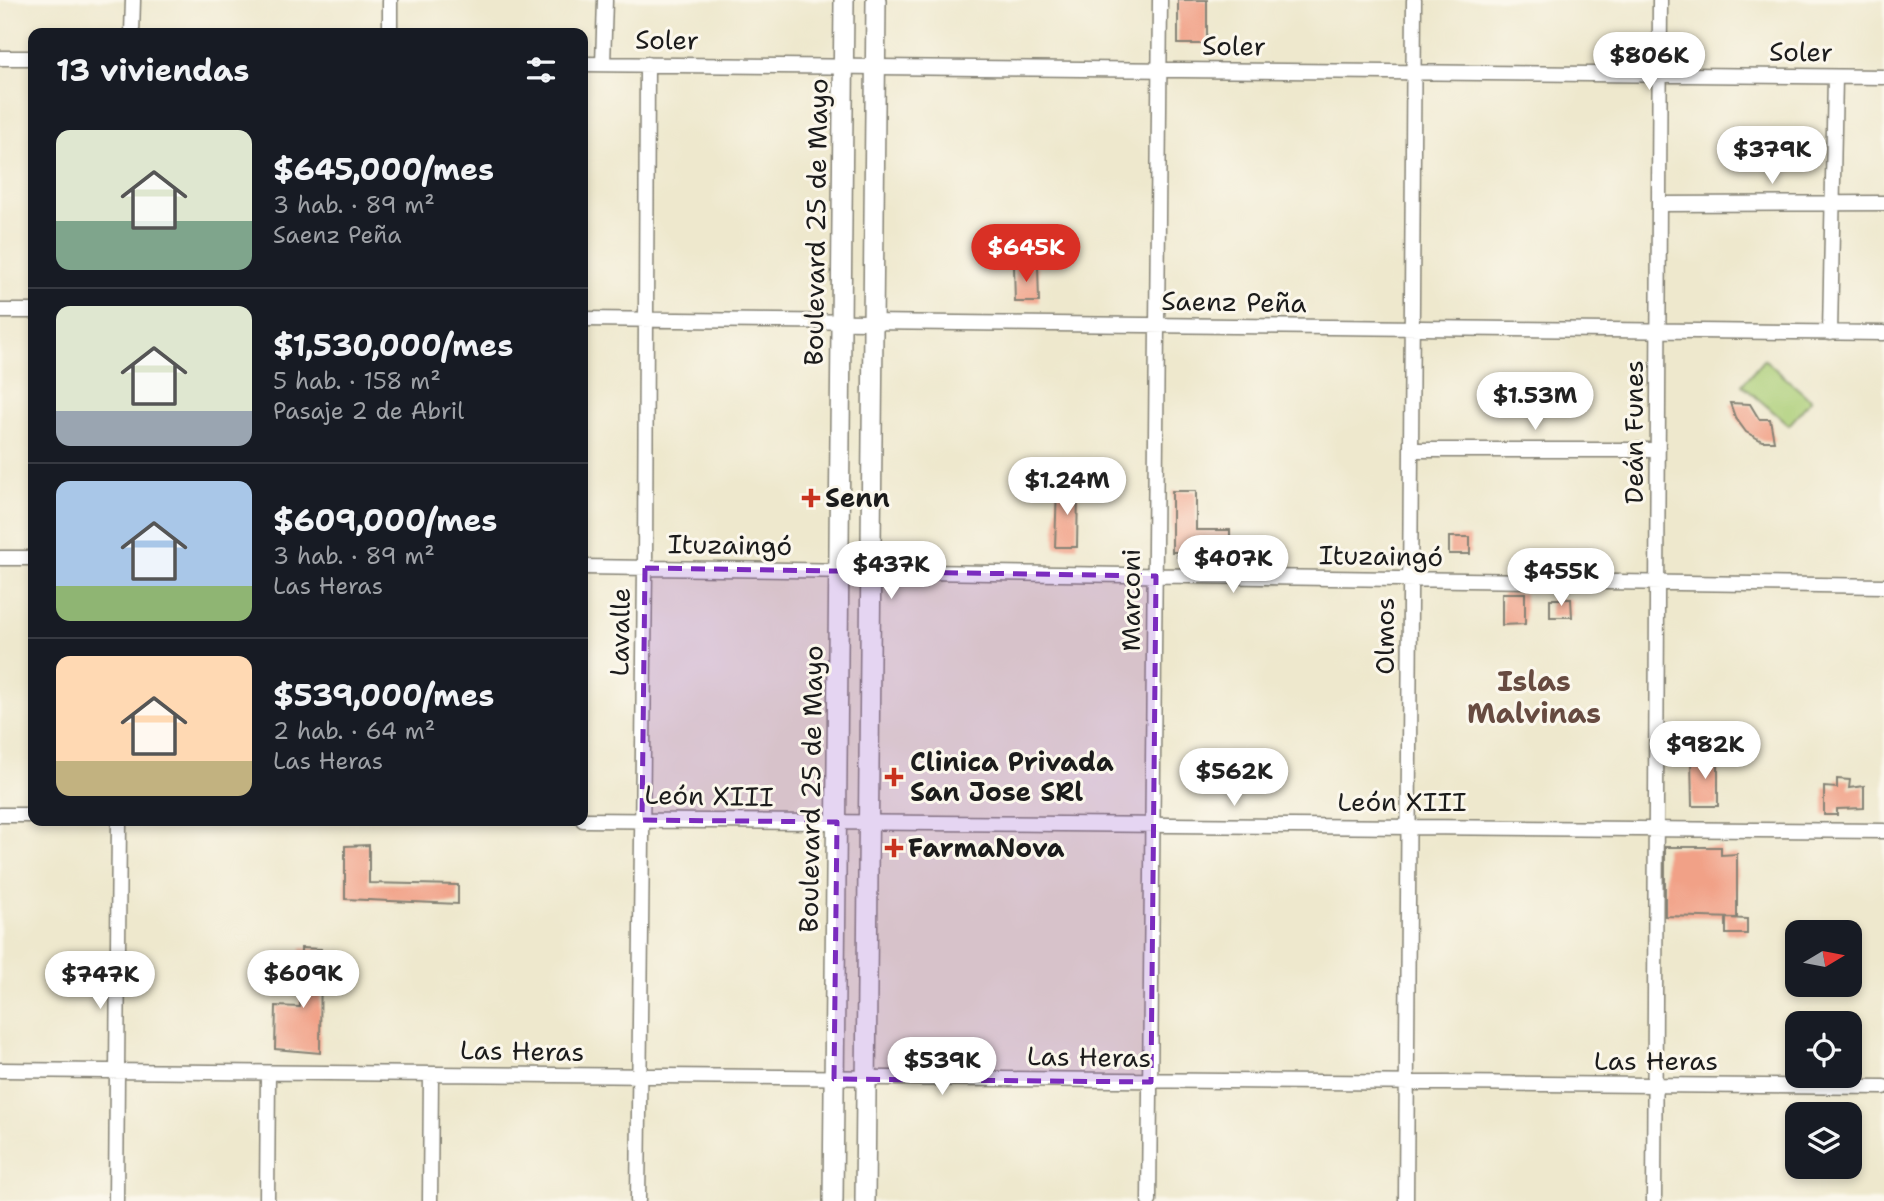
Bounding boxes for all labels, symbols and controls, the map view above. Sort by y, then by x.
street label: Soler [635,21,699,58]
street label: Soler [1202,27,1266,64]
pin: $806K [1600,32,1698,92]
street label: Soler [1769,33,1833,70]
text: $806K [1609,40,1689,70]
text: 13 viviendas [56,50,249,91]
icon: filters [522,51,560,89]
street label: Boulevard 25 de Mayo [795,78,836,366]
pin: $379K [1723,127,1821,186]
text: $379K [1733,134,1811,164]
text: $645,000/mes [273,149,494,190]
icon: home [112,158,196,242]
text: 3 hab. · 89 m² [273,190,435,220]
text: Saenz Peña [273,220,402,250]
pin: $645K [977,224,1075,284]
text: $645K [987,232,1065,262]
street label: Saenz Peña [1161,283,1307,320]
text: $1,530,000/mes [273,325,513,366]
icon: home [112,334,196,418]
street label: Deán Funes [1616,360,1651,504]
text: 5 hab. · 158 m² [273,366,441,396]
pin: $1.53M [1478,372,1592,432]
text: $1.53M [1493,380,1577,410]
text: Pasaje 2 de Abril [273,396,464,426]
pin: $1.24M [1010,458,1124,517]
text: $1.24M [1024,465,1110,495]
place label: Senn [825,480,890,515]
marker: Senn [803,490,819,506]
text: $609,000/mes [273,500,497,541]
icon: home [112,509,196,593]
street label: Ituzaingó [668,526,792,563]
pin: $407K [1184,536,1282,595]
street label: Ituzaingó [1319,537,1443,574]
text: 3 hab. · 89 m² [273,541,435,571]
pin: $437K [842,542,940,601]
text: $407K [1193,543,1273,573]
pin: $455K [1512,548,1610,608]
text: $437K [852,549,930,579]
street label: Marconi [1113,549,1148,651]
text: $455K [1523,556,1599,586]
text: Las Heras [273,571,383,601]
street label: Lavalle [601,587,638,677]
street label: Olmos [1367,597,1402,675]
street label: Boulevard 25 de Mayo [790,645,831,933]
district label: Islas Malvinas [1467,662,1601,732]
text: $539,000/mes [273,675,494,716]
icon: home [112,684,196,768]
text: 2 hab. · 64 m² [273,716,435,746]
pin: $982K [1656,722,1754,781]
text: $982K [1666,729,1744,759]
place label: Clinica Privada San Jose SRl [910,744,1114,809]
text: Las Heras [273,746,383,776]
pin: $562K [1185,748,1283,808]
text: $562K [1195,756,1273,786]
marker: Clinica Privada San Jose SRl [884,767,904,787]
street label: León XIII [644,777,774,814]
street label: León XIII [1337,784,1467,819]
place label: FarmaNova [908,830,1065,865]
marker: FarmaNova [886,840,902,856]
north arrow [1785,920,1862,998]
map controls [1785,920,1862,1179]
pin: $609K [254,950,352,1010]
pin: $747K [51,951,149,1011]
text: $609K [263,958,343,988]
text: $747K [61,959,139,989]
button: locate [1785,1011,1862,1088]
street label: Las Heras [460,1032,584,1069]
pin: $539K [893,1038,991,1097]
street label: Las Heras [1027,1038,1151,1075]
street label: Las Heras [1594,1043,1718,1078]
text: $539K [903,1045,981,1075]
button: layers [1785,1102,1862,1179]

